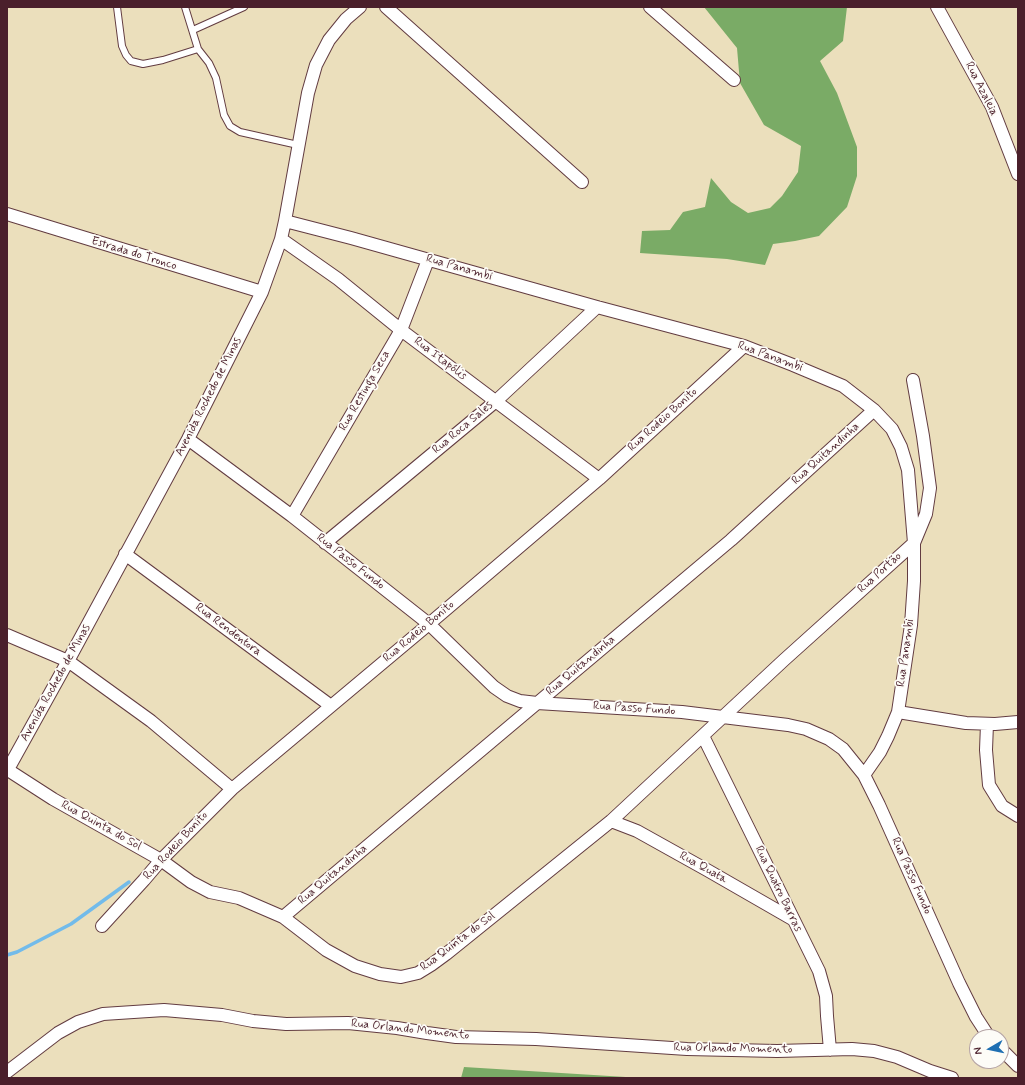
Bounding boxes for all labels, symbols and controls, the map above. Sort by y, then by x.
street label: Rua Azaleia [961,60,1001,118]
street label: Estrada do Tronco [89,234,179,274]
street label: Rua Panambi [424,252,494,284]
street label: Rua Itapólis [411,334,469,384]
street label: Avenida Rochedo de Minas [173,335,245,459]
street label: Rua Panambi [735,339,805,375]
street label: Rua Restinga Seca [336,348,394,434]
street label: Rua Rodeio Bonito [625,385,701,455]
street label: Rua Roca Sales [430,399,496,457]
street label: Rua Quitandinha [789,420,863,488]
street label: Rua Passo Fundo [313,531,387,593]
street label: Rua Portão [855,549,905,597]
street label: Rua Rodeio Bonito [381,598,457,666]
street label: Rua Rendentora [192,600,264,660]
street label: Rua Panambi [894,618,918,688]
street label: Avenida Rochedo de Minas [18,622,94,744]
street label: Rua Quitandinha [543,633,619,699]
street label: Rua Passo Fundo [592,699,676,719]
street label: Rua Quinta do Sol [58,798,144,854]
street label: Rua Rodeio Bonito [141,809,211,883]
street label: Rua Passo Fundo [888,835,934,917]
street label: Rua Quitandinha [295,842,371,908]
street label: Rua Quatro Barras [751,844,805,934]
street label: Rua Quata [676,849,730,887]
street label: Rua Quinta do Sol [418,909,498,975]
street label: Rua Orlando Momento [350,1017,470,1043]
north arrow [969,1029,1009,1069]
street label: Rua Orlando Momento [673,1041,793,1057]
text: N [971,1046,986,1055]

